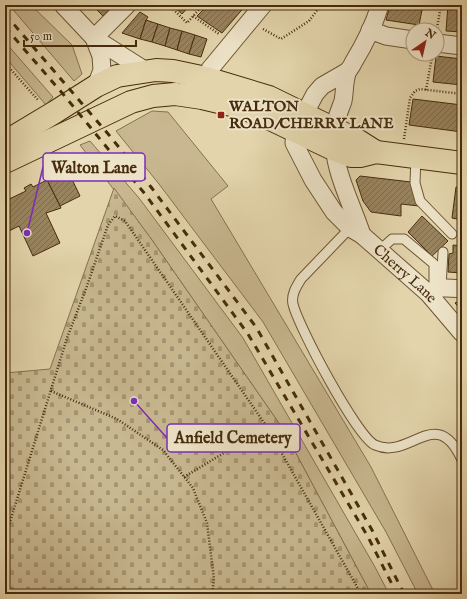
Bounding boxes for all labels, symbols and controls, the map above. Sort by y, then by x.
scale bar [24,22,136,48]
north arrow [405,22,445,62]
text: N [421,26,438,43]
text: 50 m [30,29,52,44]
place label: WALTON ROAD/CHERRY LANE [228,97,394,133]
marker: WALTON ROAD/CHERRY LANE [216,110,226,120]
callout: Walton Lane [43,153,145,181]
text: Walton Lane [50,159,138,179]
street label: Cherry Lane [369,240,442,307]
callout: Anfield Cemetery [167,424,300,452]
text: Anfield Cemetery [173,429,293,449]

